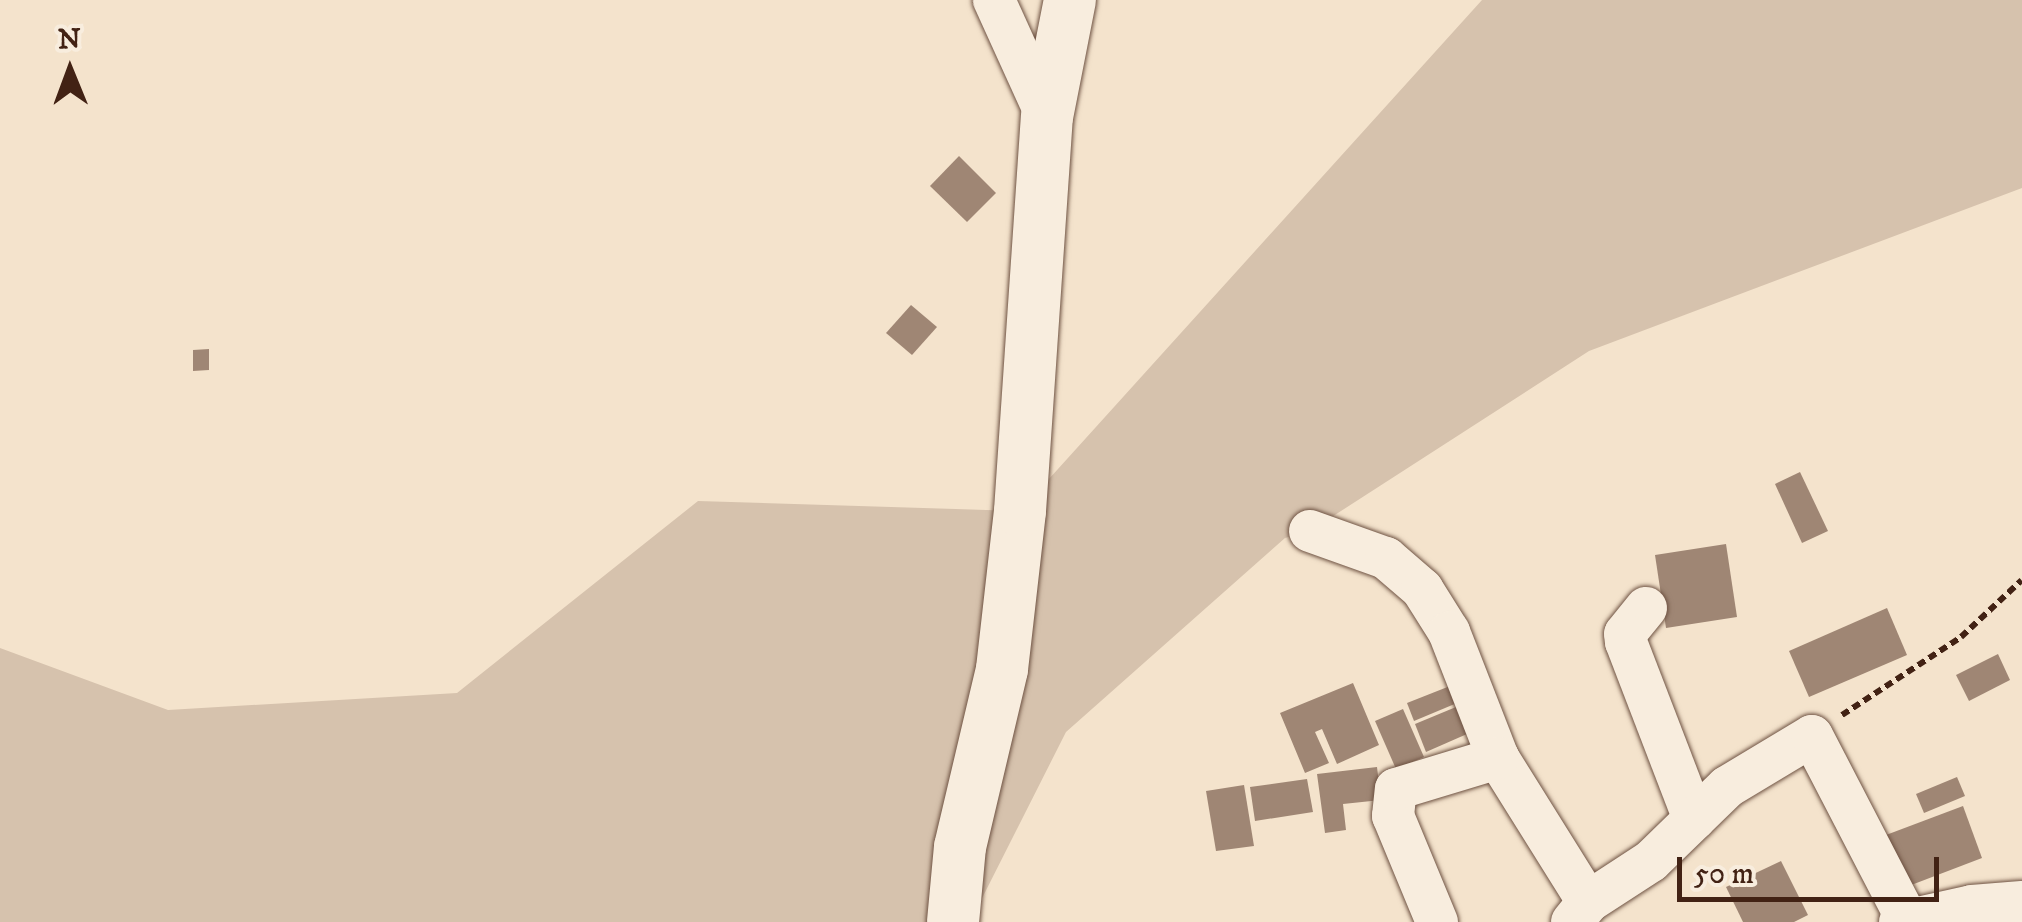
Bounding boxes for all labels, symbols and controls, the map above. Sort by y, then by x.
north arrow [20,20,120,120]
text: N [58,22,81,57]
scale bar [1682,837,1944,899]
text: 50 m [1694,856,1754,893]

